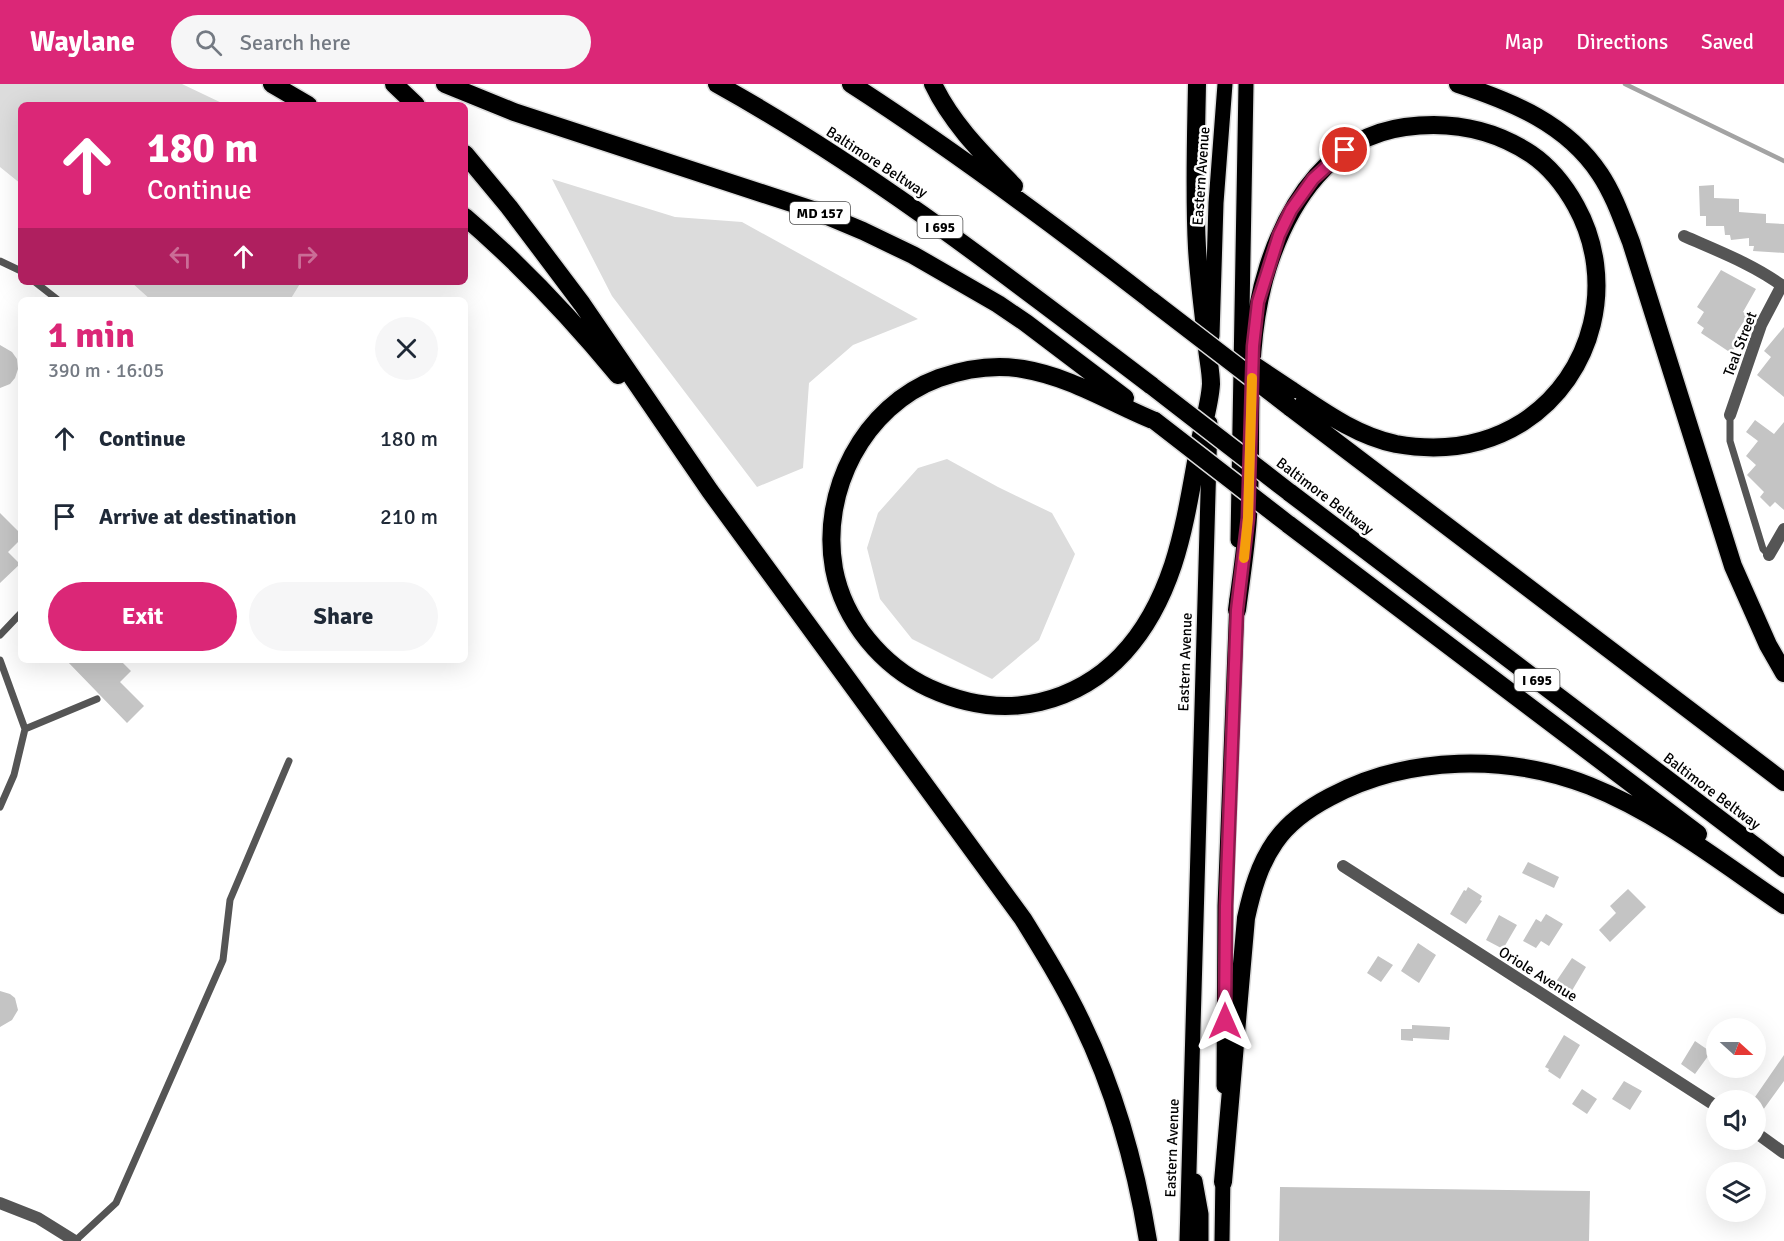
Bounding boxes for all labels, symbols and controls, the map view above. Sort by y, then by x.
search box [171,15,591,69]
text: Waylane [30,25,135,59]
icon: search [192,26,225,59]
text: Search here [240,29,351,56]
text: Map [1505,29,1543,55]
text: Directions [1576,29,1668,55]
text: Saved [1701,29,1754,55]
text: 180 m [147,123,258,174]
street label: Baltimore Beltway [823,123,931,201]
pin [1319,124,1370,175]
icon: ahead [48,126,126,204]
street label: Eastern Avenue [1189,126,1213,226]
icon: arrive [1328,133,1361,166]
text: Continue [147,174,252,207]
road number: MD 157 [790,202,850,224]
road number: I 695 [918,216,962,238]
icon: left [164,240,197,273]
icon: ahead [227,240,260,273]
icon: right [290,240,323,273]
street label: Teal Street [1719,309,1761,379]
text: 1 min [48,313,135,358]
button: close [375,317,438,380]
text: 390 m · 16:05 [48,358,164,383]
icon: ahead [48,422,81,455]
text: Continue [99,425,186,452]
text: 180 m [380,425,438,452]
street label: Baltimore Beltway [1273,454,1377,538]
icon: arrive [48,500,81,533]
text: Arrive at destination [99,503,296,530]
text: 210 m [380,503,438,530]
button: Exit [48,582,237,651]
button: Share [249,582,438,651]
street label: Eastern Avenue [1174,612,1196,712]
road number: I 695 [1514,669,1560,691]
street label: Baltimore Beltway [1660,749,1764,833]
street label: Oriole Avenue [1495,943,1581,1005]
position arrow [1193,989,1257,1053]
north arrow [1706,1018,1766,1078]
map controls [1706,1018,1766,1222]
button: sound [1706,1090,1766,1150]
street label: Eastern Avenue [1161,1098,1183,1198]
button: layers [1706,1162,1766,1222]

